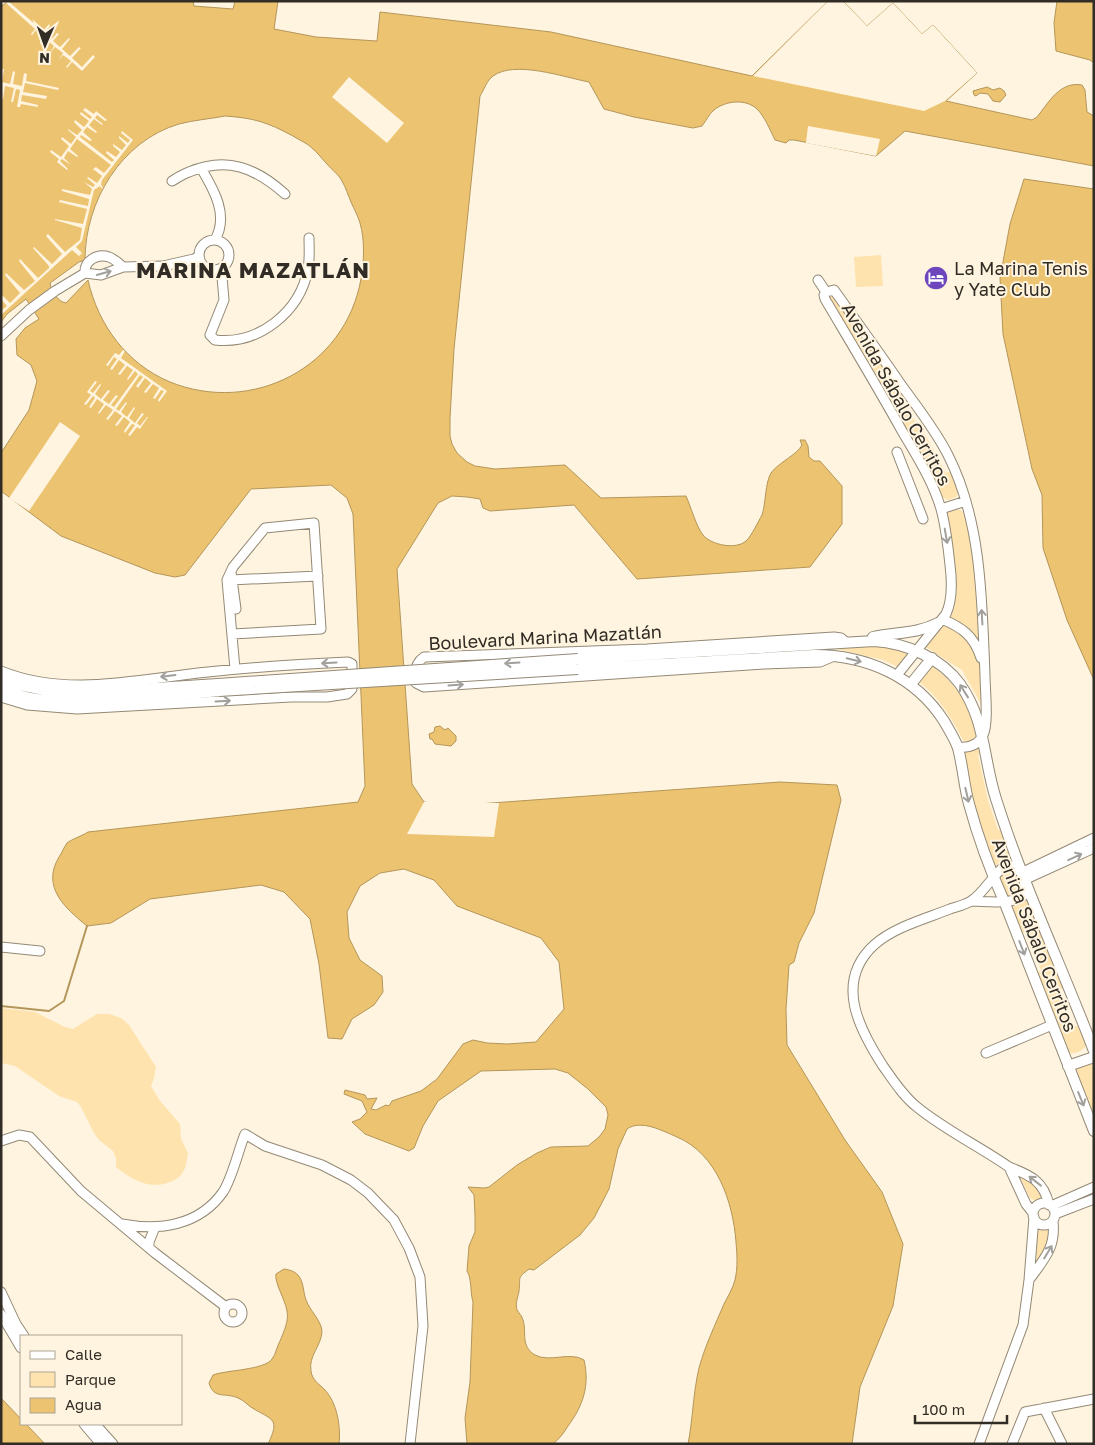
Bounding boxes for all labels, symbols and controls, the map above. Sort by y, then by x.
north arrow [20,20,70,70]
text: N [39,50,50,67]
district label: MARINA MAZATLÁN [136,256,370,283]
place label: La Marina Tenis y Yate Club [954,257,1088,300]
hotel icon: La Marina Tenis y Yate Club [923,265,949,291]
one-way arrow [96,268,112,278]
street label: Avenida Sábalo Cerritos [838,299,956,489]
one-way arrow [941,528,951,544]
one-way arrow [977,609,987,625]
street label: Boulevard Marina Mazatlán [428,620,662,654]
one-way arrow [845,656,861,665]
one-way arrow [322,658,338,667]
one-way arrow [504,659,520,668]
one-way arrow [160,671,176,681]
one-way arrow [447,680,463,690]
one-way arrow [959,684,969,698]
one-way arrow [215,696,231,705]
one-way arrow [963,786,972,802]
street label: Avenida Sábalo Cerritos [988,835,1082,1035]
one-way arrow [1067,851,1082,861]
one-way arrow [1018,939,1027,955]
one-way arrow [1077,1091,1086,1106]
one-way arrow [1029,1175,1042,1186]
one-way arrow [1043,1246,1053,1260]
legend [20,1335,182,1425]
text: Calle [65,1345,102,1363]
text: Parque [65,1370,116,1388]
scale bar [915,1392,1008,1424]
text: Agua [65,1395,102,1413]
text: 100 m [922,1400,965,1418]

